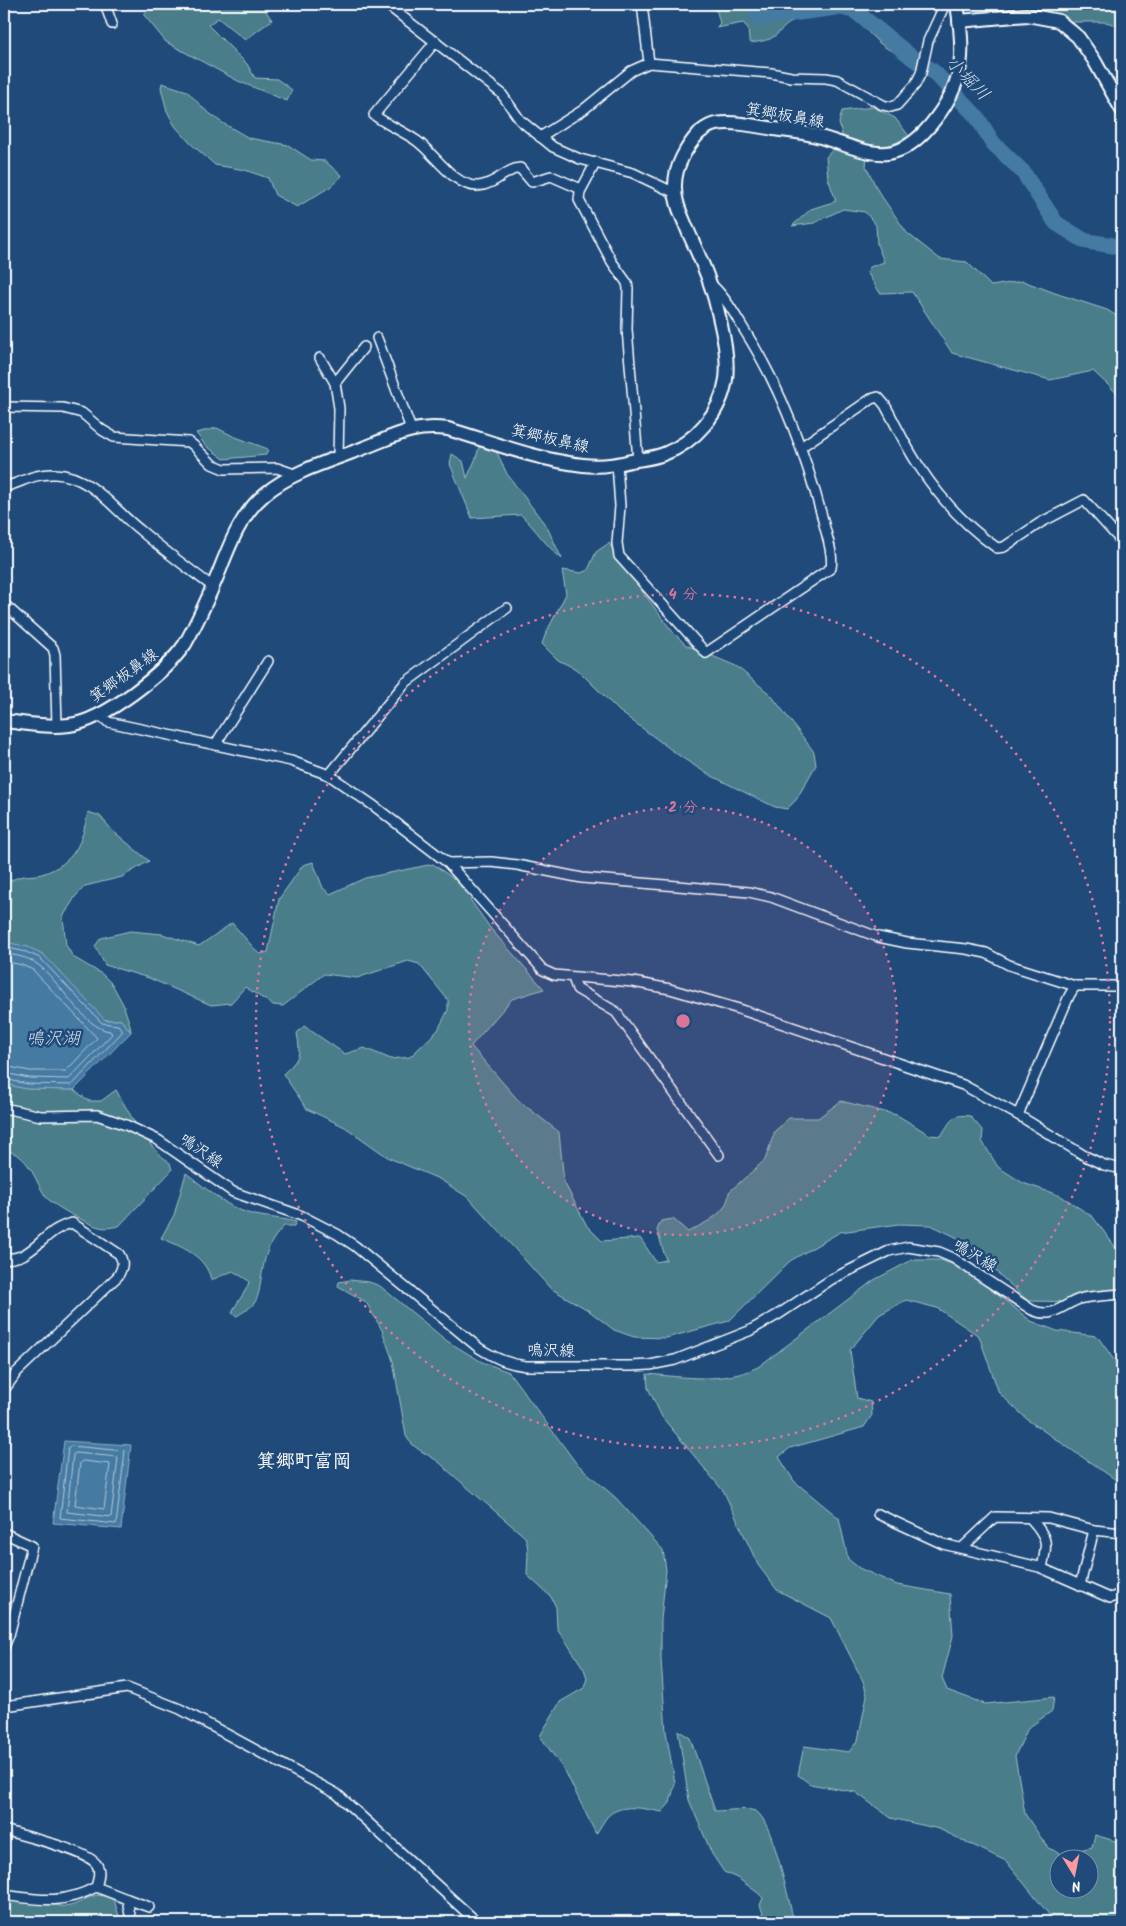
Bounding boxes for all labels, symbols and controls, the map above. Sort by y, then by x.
water label: 小堀川 [938,50,996,108]
street label: 箕郷板鼻線 [743,97,827,135]
street label: 箕郷板鼻線 [508,418,592,460]
text: 4 分 [669,583,697,607]
street label: 箕郷板鼻線 [84,642,164,710]
text: 2 分 [668,796,698,820]
centre of rings [674,1012,692,1030]
water label: 鳴沢湖 [26,1025,82,1054]
street label: 鳴沢線 [174,1127,228,1175]
street label: 鳴沢線 [948,1233,1002,1279]
street label: 鳴沢線 [527,1338,575,1364]
district label: 箕郷町富岡 [256,1447,352,1477]
north arrow [1048,1848,1098,1898]
text: N [1070,1874,1082,1897]

